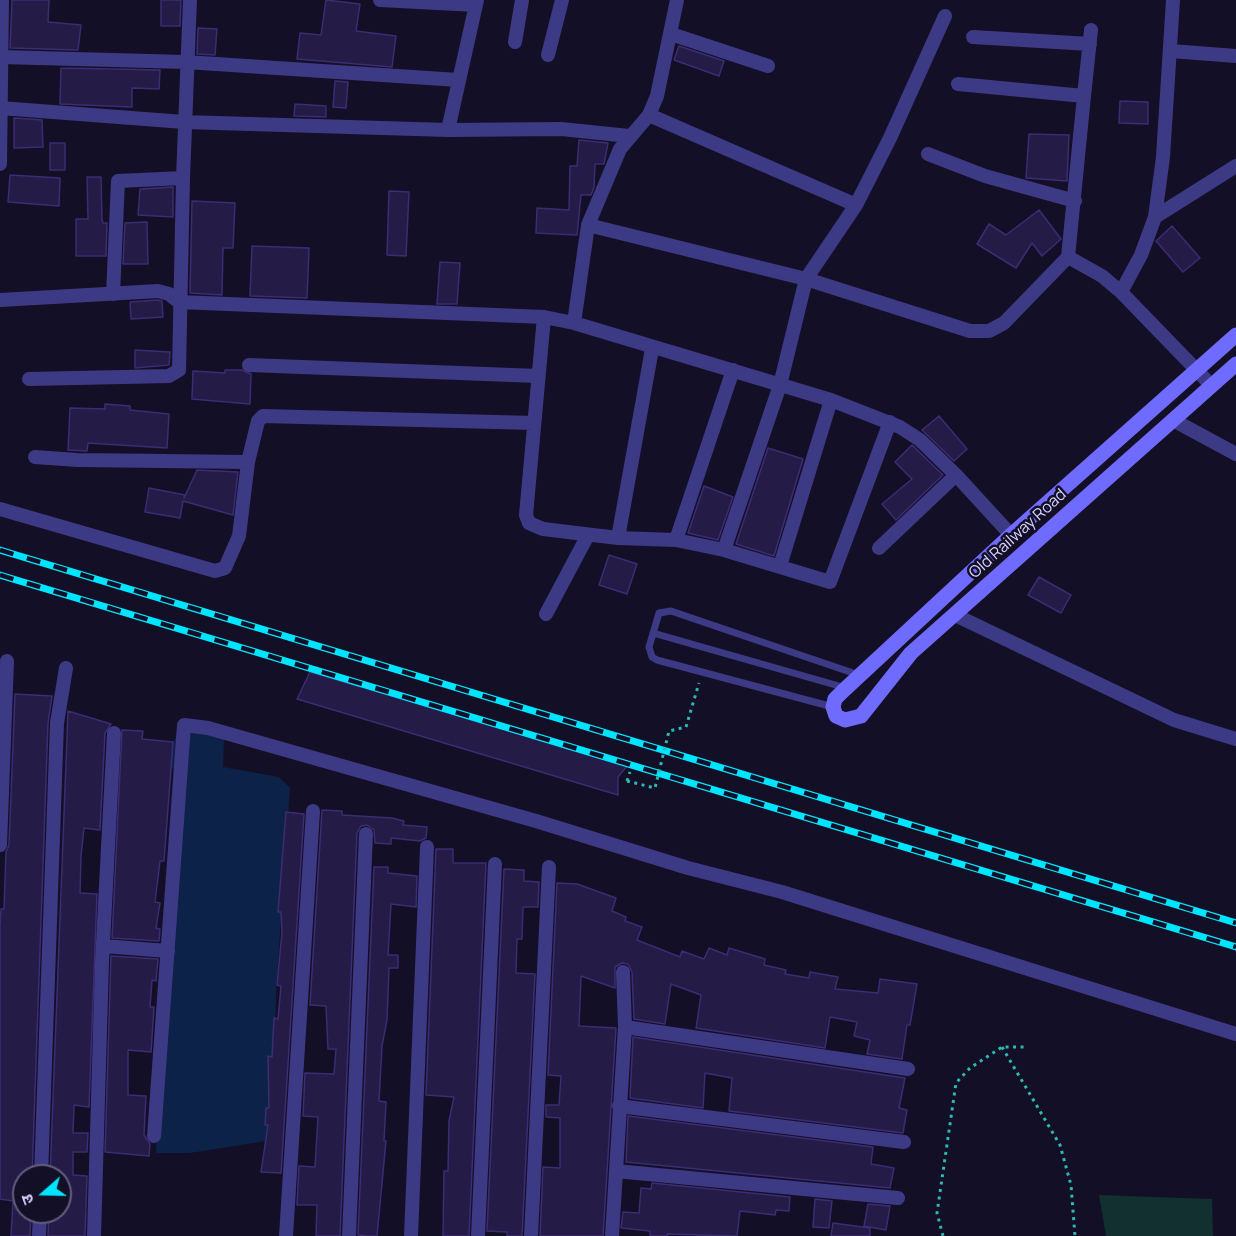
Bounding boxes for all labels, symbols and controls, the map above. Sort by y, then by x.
street label: Old Railway Road [965,485,1071,583]
north arrow [12,1164,72,1224]
text: उ [15,1191,39,1208]

